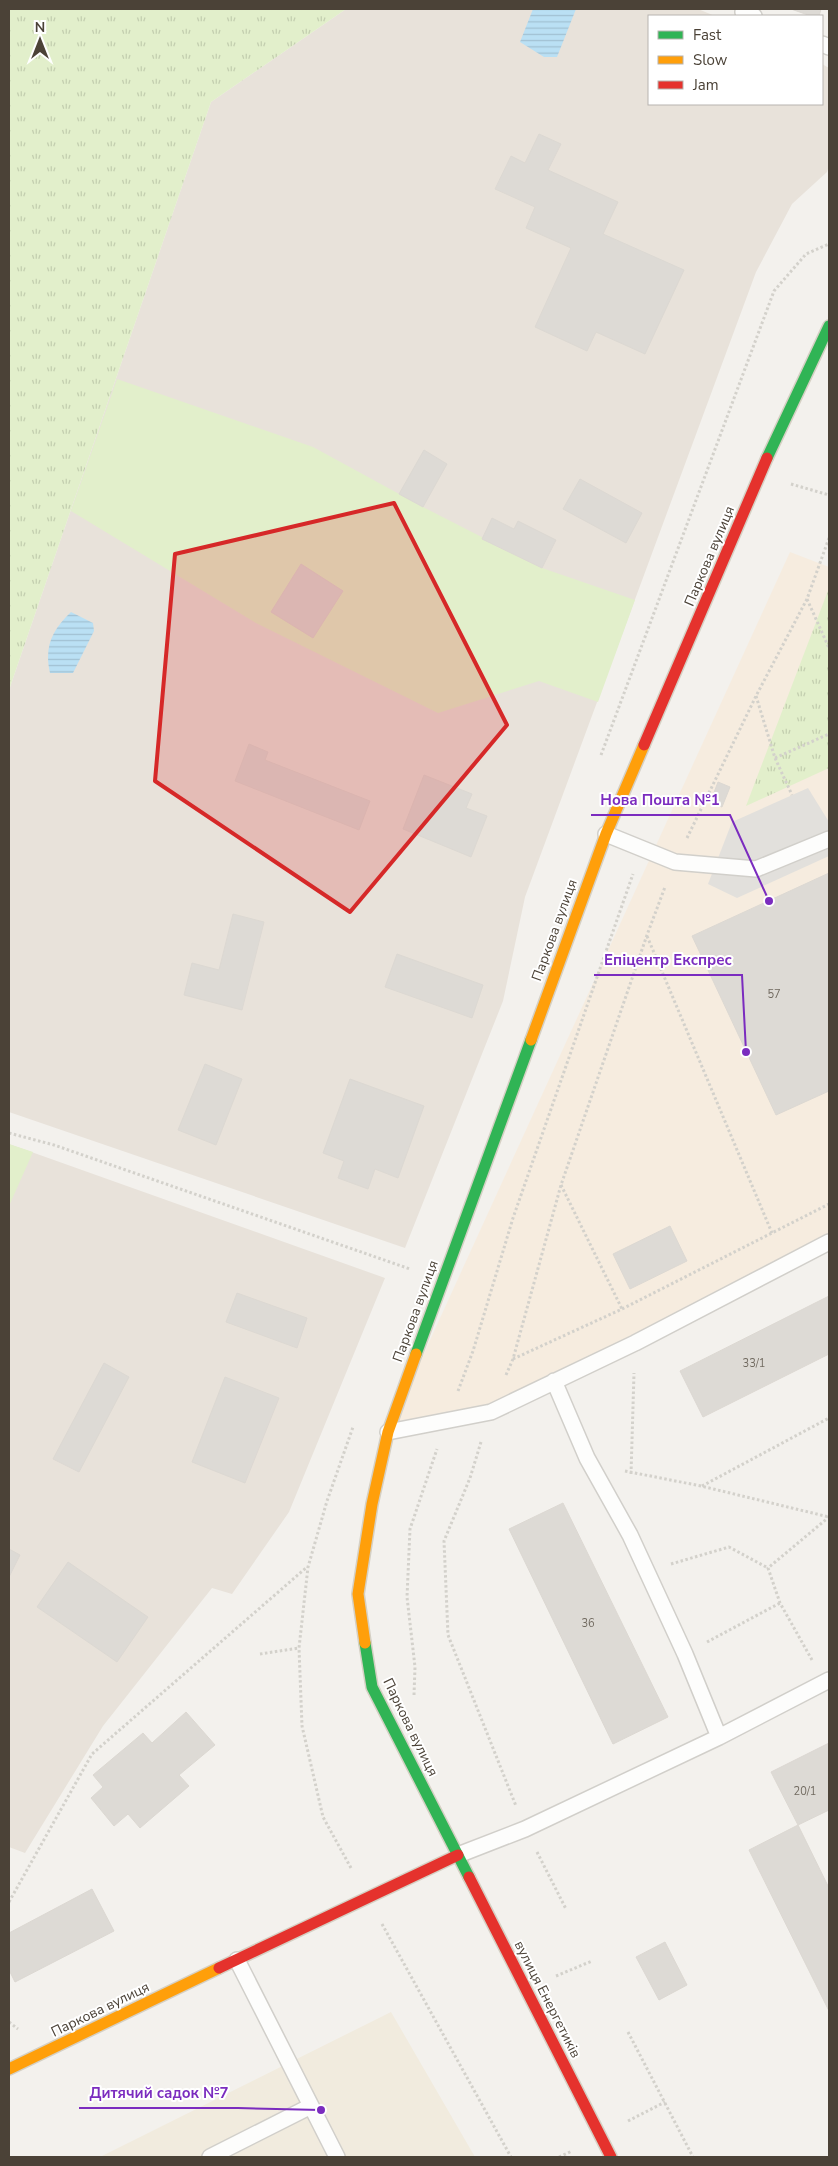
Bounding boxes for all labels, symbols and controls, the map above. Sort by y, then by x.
north arrow [15,15,65,65]
legend [648,15,823,105]
text: N [35,18,45,37]
text: Fast [693,25,722,45]
text: Slow [693,50,728,70]
text: Jam [692,75,719,95]
street label: Паркова вулиця [680,503,739,609]
callout: Нова Пошта №1 [591,785,730,815]
text: Нова Пошта №1 [600,790,720,810]
street label: Паркова вулиця [527,877,582,984]
callout: Епіцентр Експрес [594,945,742,975]
text: Епіцентр Експрес [604,950,732,970]
house number: 57 [767,987,781,1002]
street label: Паркова вулиця [388,1258,443,1365]
house number: 33/1 [743,1356,765,1371]
house number: 36 [581,1616,595,1631]
street label: Паркова вулиця [379,1675,443,1780]
house number: 20/1 [794,1784,816,1799]
street label: вулиця Енергетиків [510,1937,585,2061]
street label: Паркова вулиця [48,1977,153,2041]
callout: Дитячий садок №7 [79,2078,238,2108]
text: Дитячий садок №7 [89,2083,229,2103]

